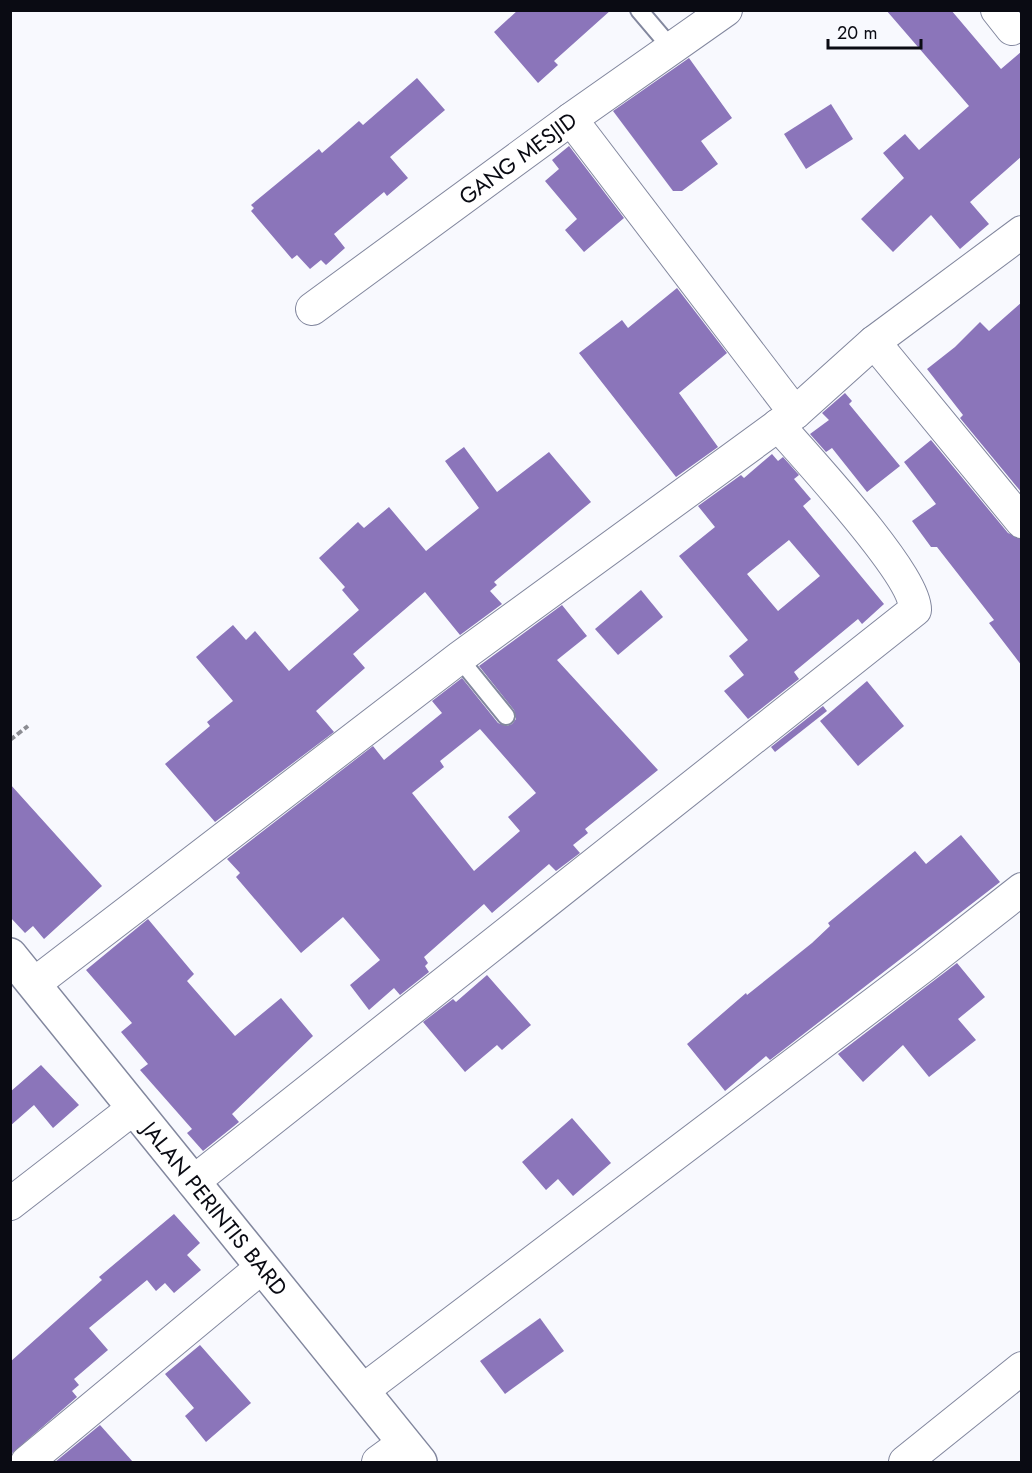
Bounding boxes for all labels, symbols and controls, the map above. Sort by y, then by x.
scale bar [828,12,921,50]
text: 20 m [837,20,877,46]
street label: GANG MESJID [452,104,583,212]
street label: JALAN PERINTIS BARD [133,1112,295,1302]

